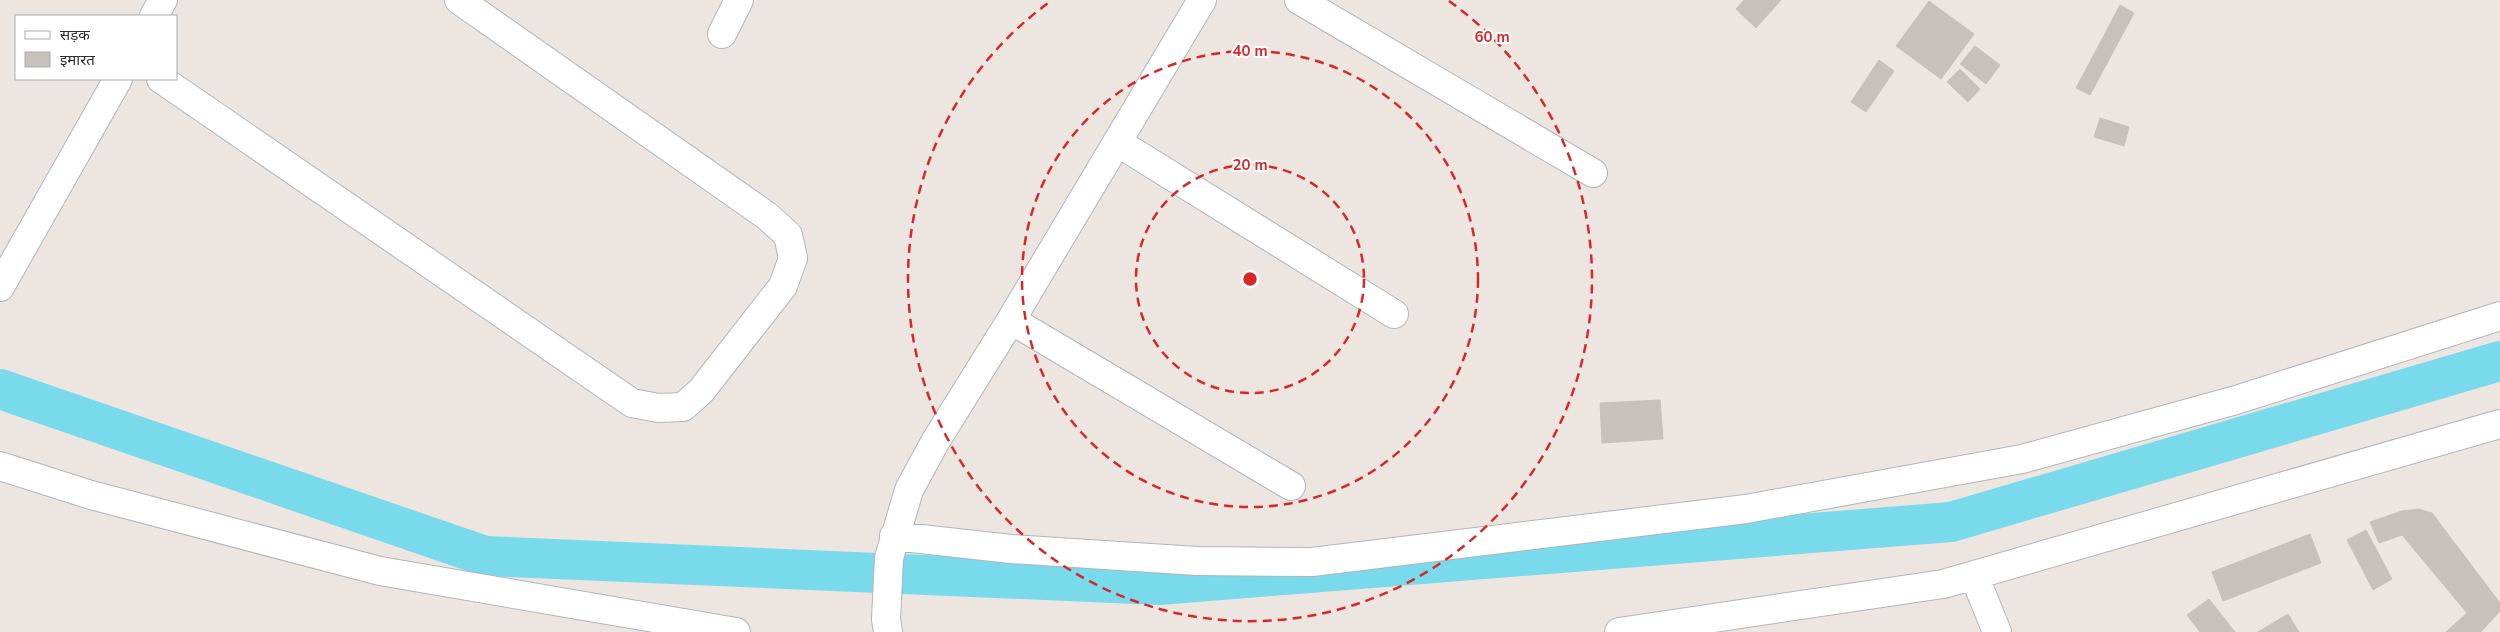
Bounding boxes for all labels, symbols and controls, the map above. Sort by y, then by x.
legend [15,15,178,80]
text: सड़क [60,25,90,45]
text: 60 m [1474,27,1510,47]
text: 40 m [1232,41,1268,61]
text: इमारत [60,50,95,70]
text: 20 m [1232,155,1268,175]
centre of rings [1241,270,1259,288]

